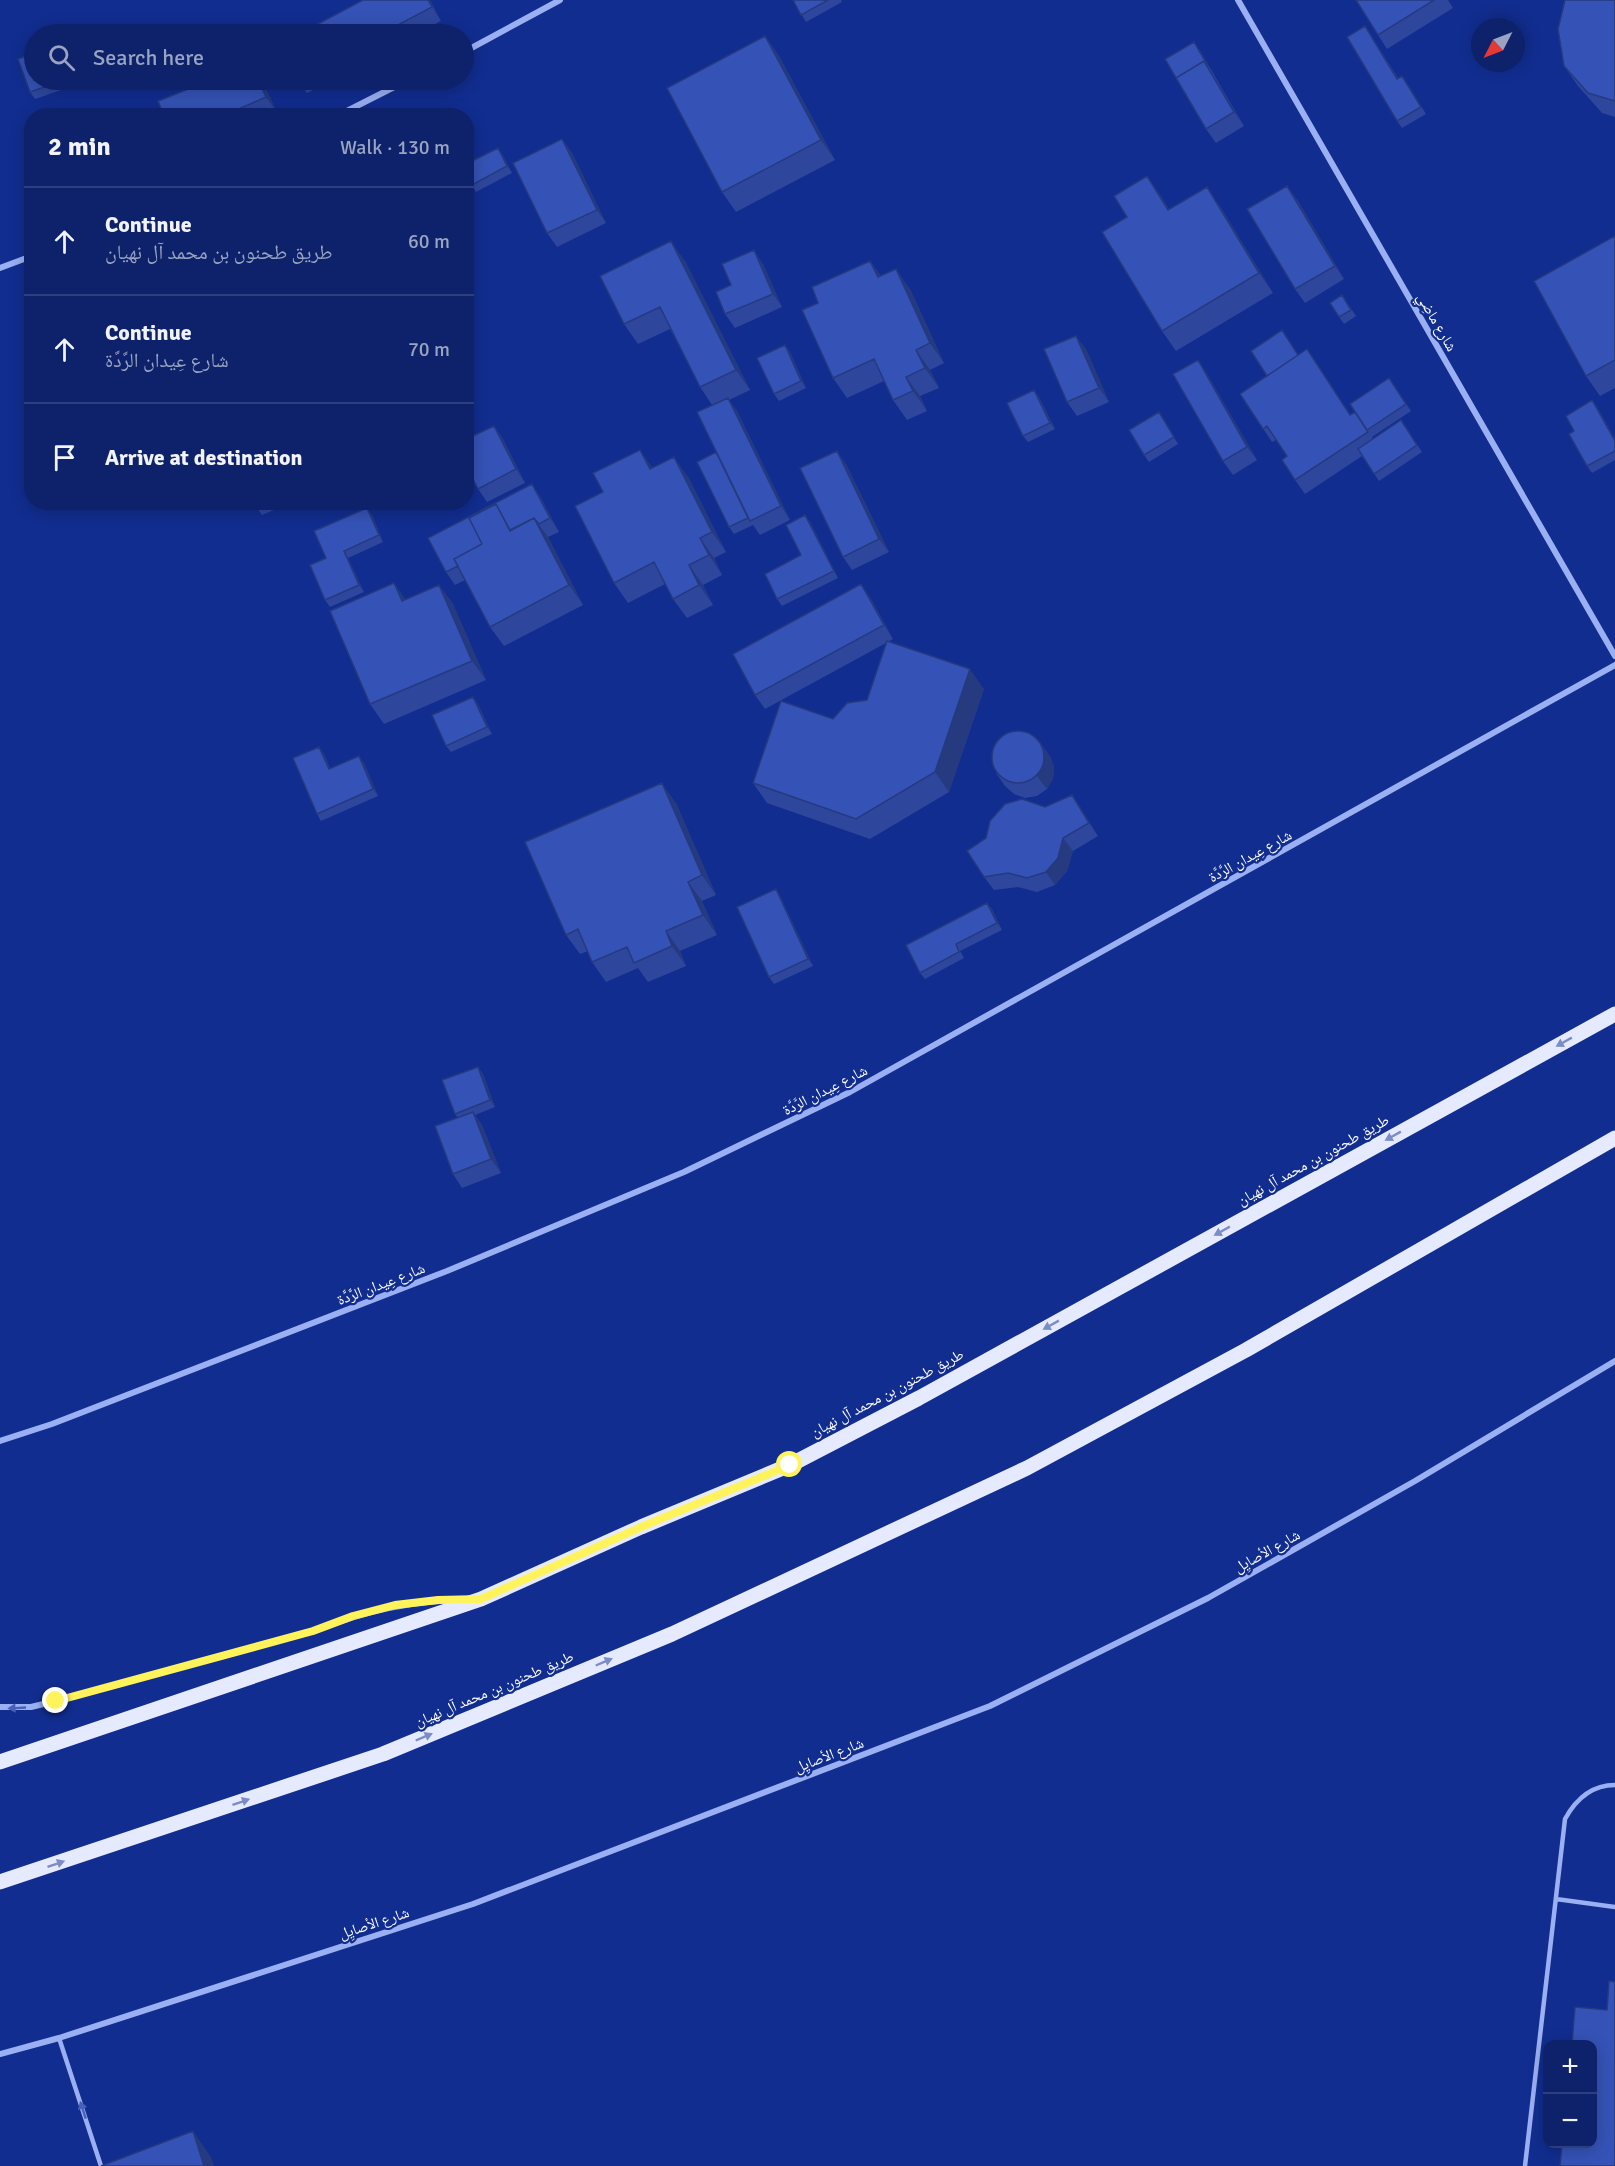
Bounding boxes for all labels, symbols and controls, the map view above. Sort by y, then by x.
north arrow [1471,18,1525,72]
search box [24,24,474,90]
icon: search [45,41,78,74]
text: Search here [93,44,204,71]
text: 2 min [48,131,111,163]
text: Walk · 130 m [340,135,450,160]
text: Continue [105,211,192,238]
icon: ahead [48,225,81,258]
text: 60 m [408,229,450,254]
text: طريق طحنون بن محمد آل نهيان [105,240,333,265]
street label: شارع ماضِي [1411,290,1461,356]
text: Continue [105,319,192,346]
icon: ahead [48,333,81,366]
text: 70 m [408,337,450,362]
text: شارع عِيدان الرَّدَّة [105,348,229,373]
icon: arrive [48,441,81,474]
text: Arrive at destination [105,444,302,471]
street label: شارع عِيدان الرَّدَّة [1205,826,1295,887]
one-way arrow [1555,1037,1572,1047]
street label: شارع عِيدان الرَّدَّة [780,1061,871,1120]
street label: طريق طحنون بن محمد آل نهيان [1234,1111,1393,1210]
one-way arrow [1385,1131,1401,1142]
one-way arrow [1214,1225,1230,1236]
street label: شارع عِيدان الرَّدَّة [335,1259,428,1310]
one-way arrow [1043,1320,1060,1330]
street label: طريق طحنون بن محمد آل نهيان [807,1345,967,1442]
route start [776,1451,802,1477]
street label: شارع الأصايِل [1231,1525,1304,1578]
street label: طريق طحنون بن محمد آل نهيان [412,1647,577,1732]
one-way arrow [596,1657,614,1667]
route end [42,1687,68,1713]
one-way arrow [8,1703,27,1712]
one-way arrow [416,1732,434,1742]
street label: شارع الأصايِل [792,1734,867,1778]
one-way arrow [232,1797,250,1807]
one-way arrow [47,1859,65,1869]
street label: شارع الأصايِل [337,1903,412,1945]
map controls [1543,2040,1597,2148]
button: + [1543,2040,1597,2094]
button: − [1543,2094,1597,2148]
one-way arrow [77,2101,87,2119]

